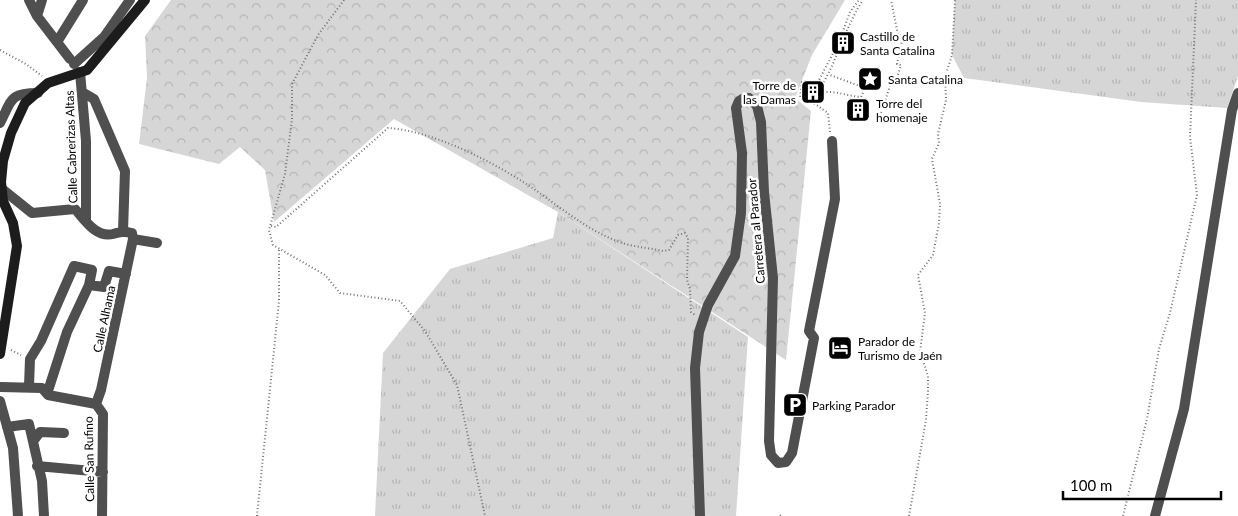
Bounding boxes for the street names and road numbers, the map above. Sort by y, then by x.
street label: Calle Cabrerizas Altas [62,90,80,204]
street label: Carretera al Parador [744,177,768,284]
street label: Calle Alhama [90,284,118,354]
street label: Calle San Rufino [81,416,97,502]

